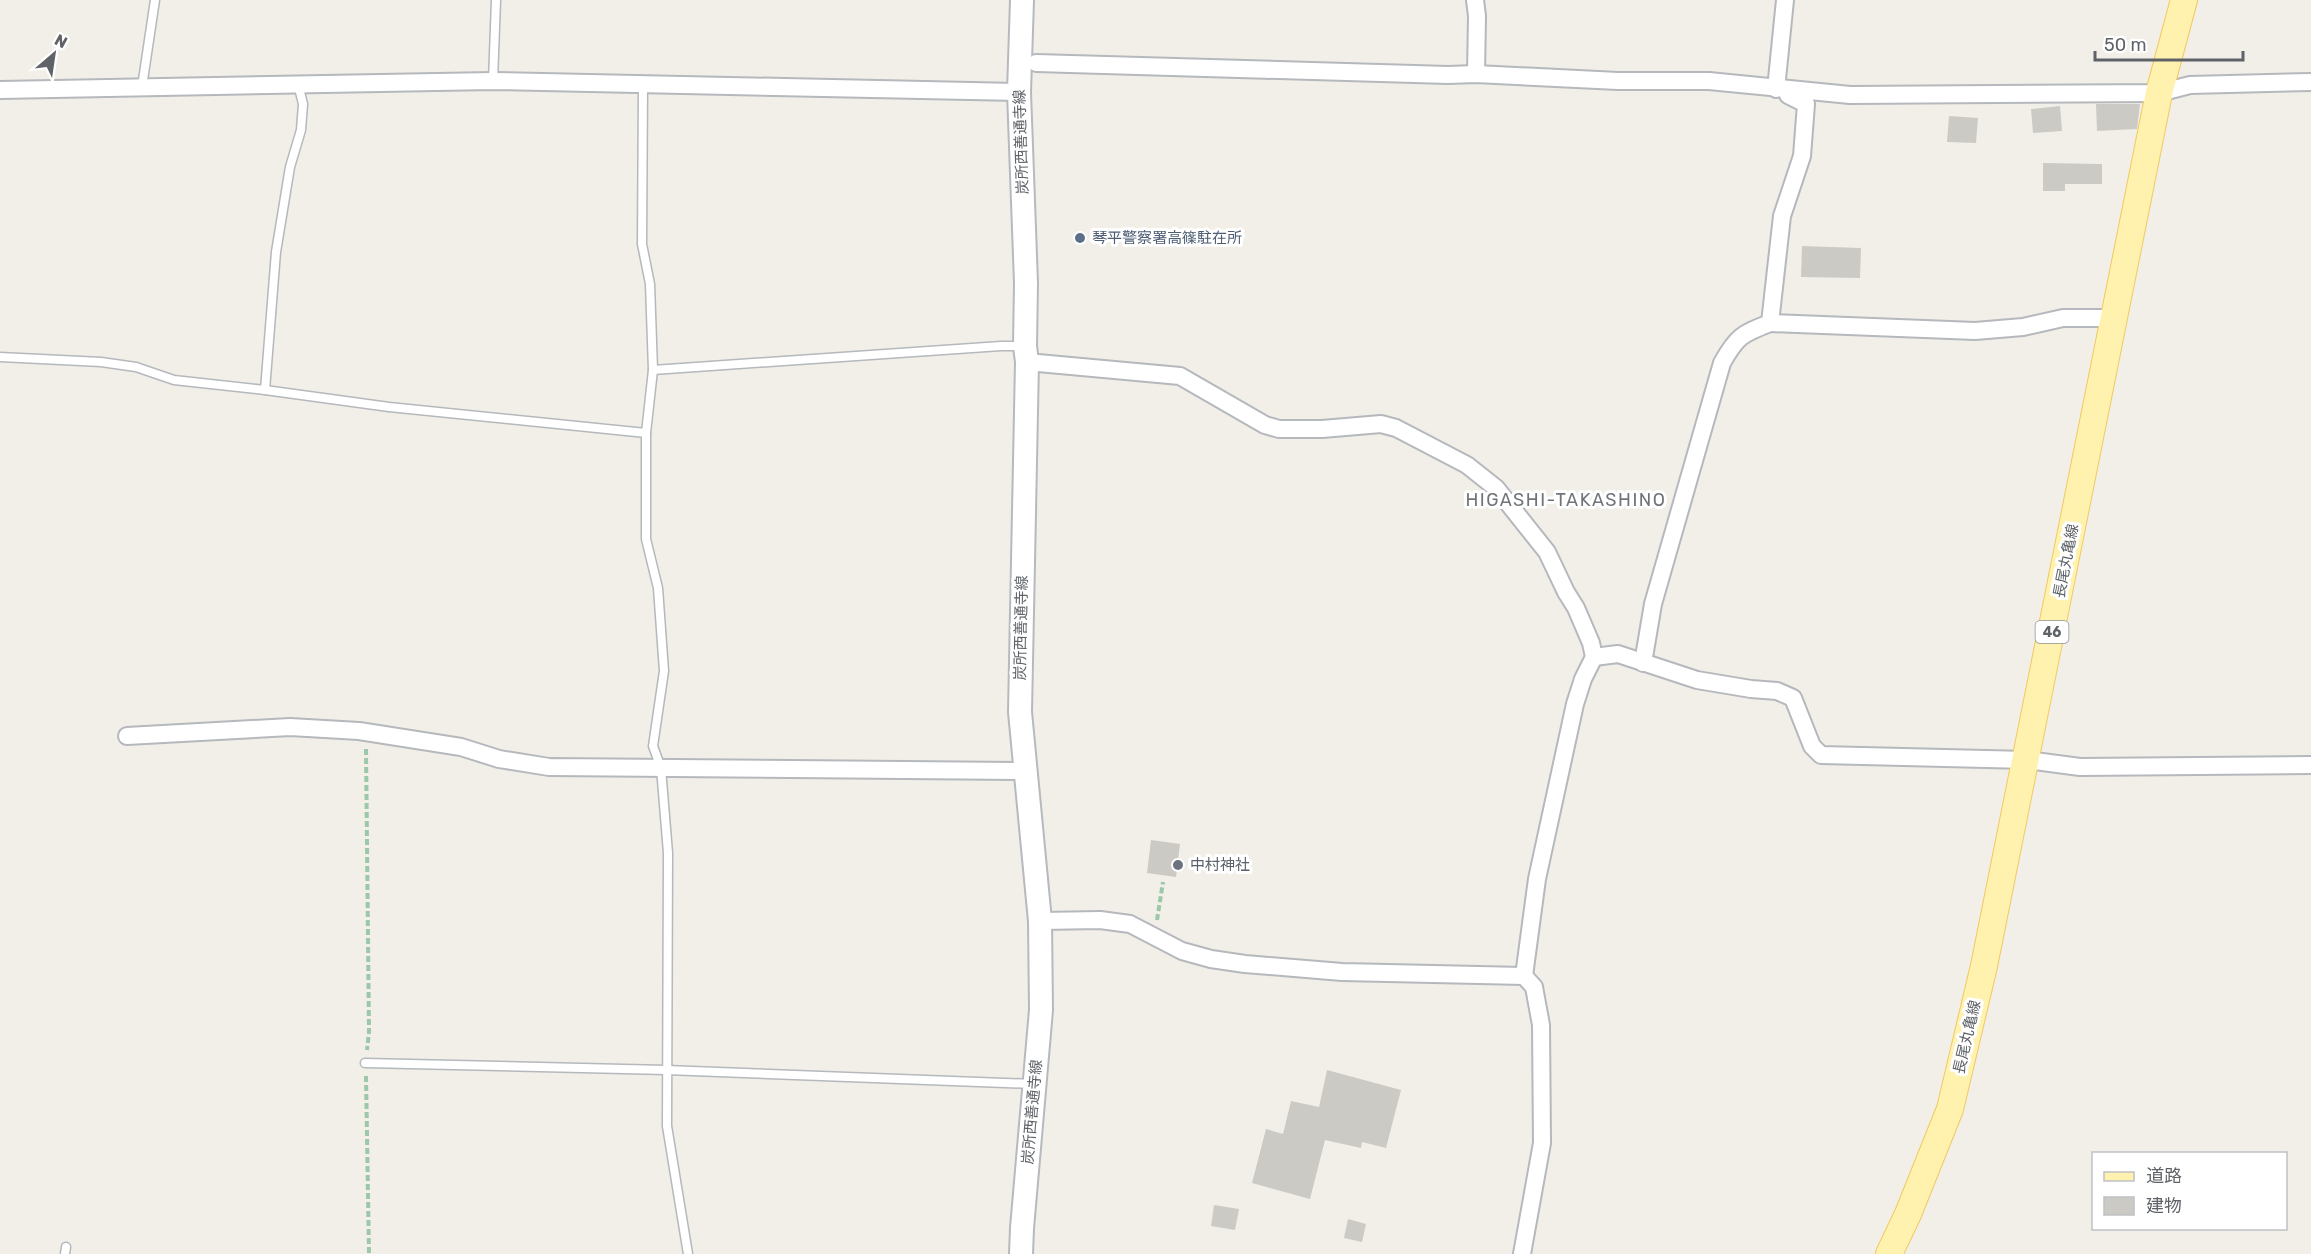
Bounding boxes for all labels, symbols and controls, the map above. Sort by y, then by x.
north arrow [24,24,84,84]
scale bar [2095,24,2244,62]
text: N [51,30,71,52]
text: 50 m [2104,34,2147,56]
street label: 炭所西善通寺線 [1010,89,1032,195]
place label: 琴平警察署高篠駐在所 [1092,229,1242,247]
marker: 琴平警察署高篠駐在所 [1073,231,1087,245]
district label: HIGASHI-TAKASHINO [1465,489,1667,511]
street label: 長尾丸亀線 [2050,522,2082,600]
street label: 炭所西善通寺線 [1011,575,1031,681]
road number: 46 [2036,621,2068,643]
place label: 中村神社 [1190,856,1250,874]
marker: 中村神社 [1171,858,1185,872]
street label: 長尾丸亀線 [1950,998,1984,1076]
street label: 炭所西善通寺線 [1018,1059,1046,1165]
legend [2092,1152,2287,1230]
text: 道路 [2146,1165,2182,1187]
text: 建物 [2146,1195,2182,1217]

